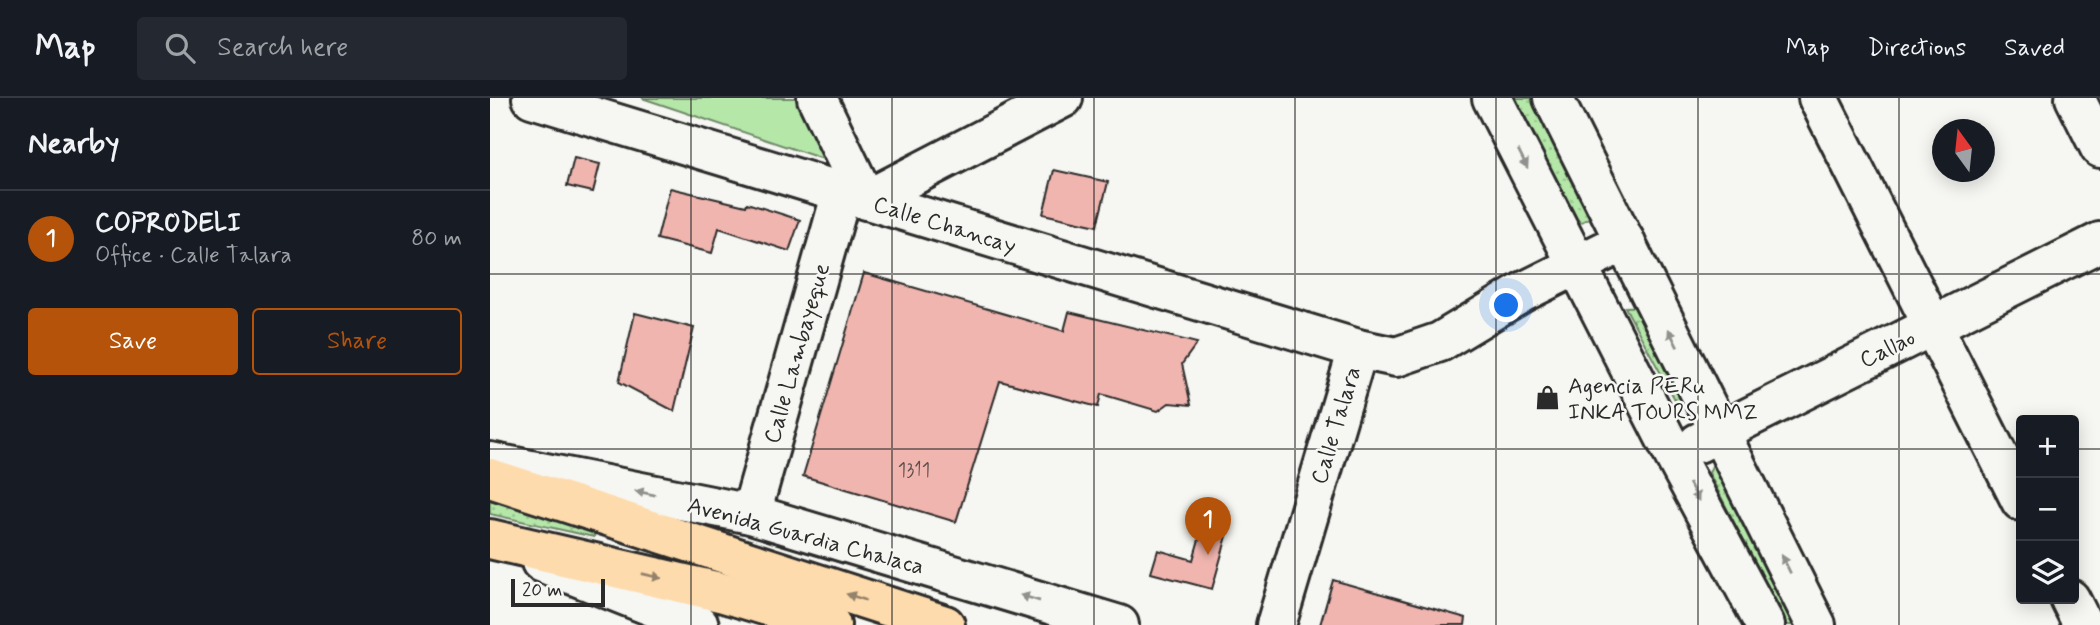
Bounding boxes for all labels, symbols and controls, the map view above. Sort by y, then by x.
search box [137,17,627,80]
text: Map [35,26,95,70]
icon: search [161,29,199,67]
text: Search here [217,31,348,65]
text: Map [1786,33,1830,64]
text: Directions [1868,33,1966,64]
text: Saved [2004,33,2065,64]
north arrow [1932,119,1995,182]
text: Nearby [28,124,119,163]
one-way arrow [1517,149,1528,169]
street label: Calle Chancay [869,190,1020,262]
text: COPRODELI [95,207,241,241]
text: 1 [46,224,56,254]
text: 80 m [411,224,462,254]
text: Office · Calle Talara [95,241,292,271]
street label: Calle Lambayeque [758,260,838,447]
your location [1489,288,1523,322]
button: Save [28,308,238,375]
button: Share [252,308,462,375]
street label: Callao [1855,323,1921,376]
one-way arrow [1668,328,1679,348]
street label: Calle Talara [1305,363,1369,488]
place label: Agencia PERu INKA TOURS MMZ [1568,372,1757,428]
shop icon: Agencia PERu INKA TOURS MMZ [1534,384,1562,412]
map controls [2016,415,2079,604]
button: + [2016,415,2079,478]
house number: 1311 [898,458,930,483]
button: − [2016,478,2079,541]
one-way arrow [1688,482,1700,502]
one-way arrow [634,487,656,498]
street label: Avenida Guardia Chalaca [684,491,927,583]
pin: 1 [1185,497,1231,555]
button: layers [2016,541,2079,604]
one-way arrow [1780,554,1791,574]
one-way arrow [641,571,663,582]
scale bar [511,576,606,608]
text: 20 m [522,578,562,603]
one-way arrow [846,591,867,601]
one-way arrow [1019,593,1040,603]

